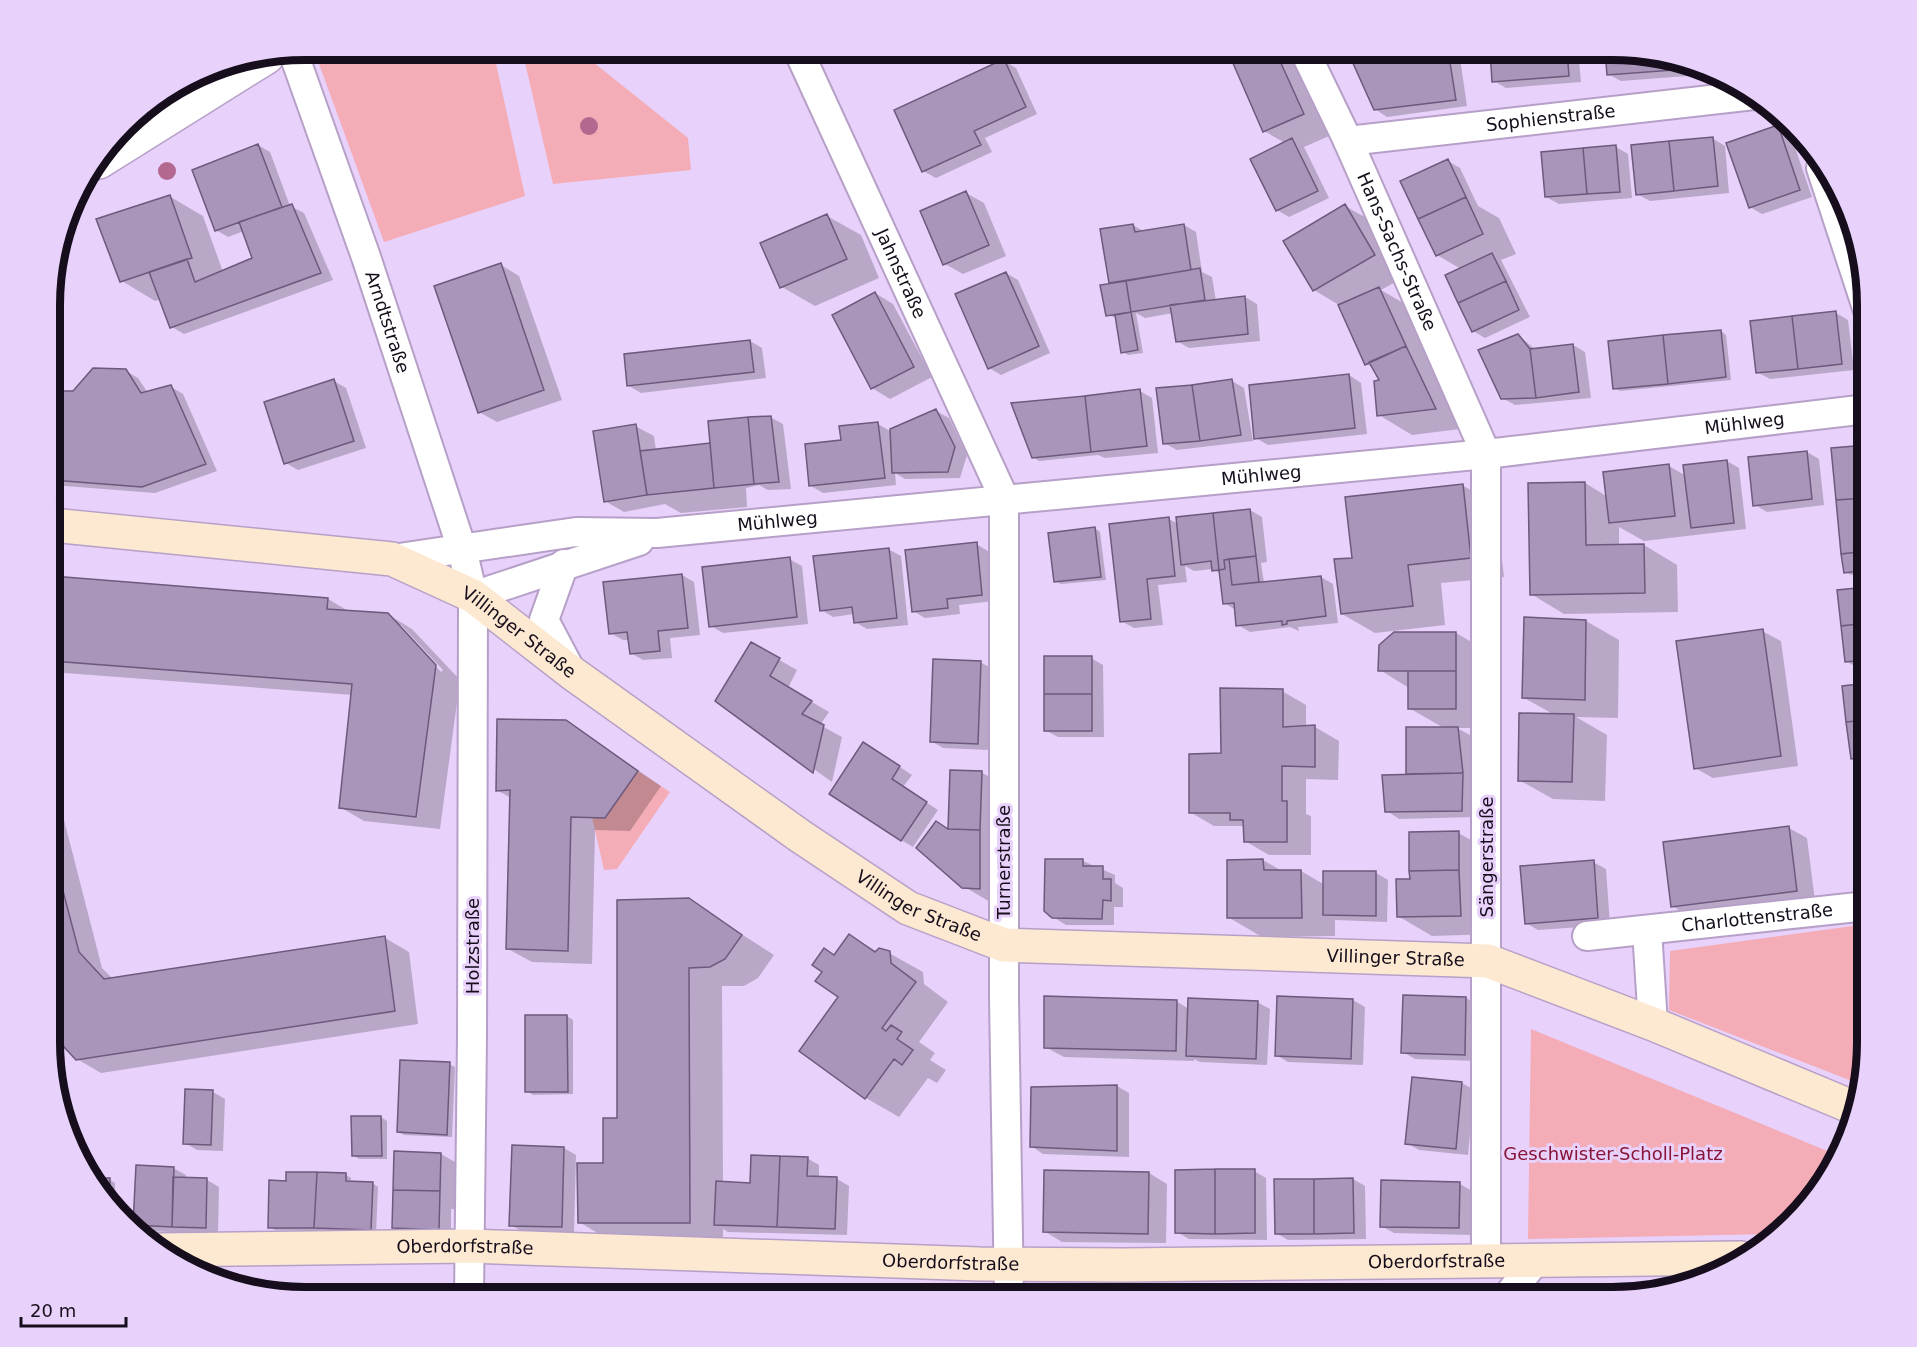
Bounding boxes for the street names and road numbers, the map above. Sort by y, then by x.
street label: Sophienstraße [1485,100,1616,135]
street label: Hans-Sachs-Straße [1353,169,1441,334]
street label: Jahnstraße [871,224,931,322]
street label: Arndtstraße [361,268,414,376]
street label: Mühlweg [1703,408,1786,438]
street label: Mühlweg [1220,461,1302,489]
street label: Mühlweg [736,507,819,535]
street label: Villinger Straße [459,581,580,682]
street label: Sängerstraße [1476,796,1497,918]
street label: Turnerstraße [993,805,1014,920]
street label: Villinger Straße [852,865,985,945]
street label: Holzstraße [462,898,483,994]
street label: Charlottenstraße [1680,899,1834,936]
street label: Villinger Straße [1326,945,1465,970]
street label: Oberdorfstraße [396,1235,534,1258]
street label: Oberdorfstraße [882,1250,1019,1274]
street label: Oberdorfstraße [1368,1250,1505,1272]

